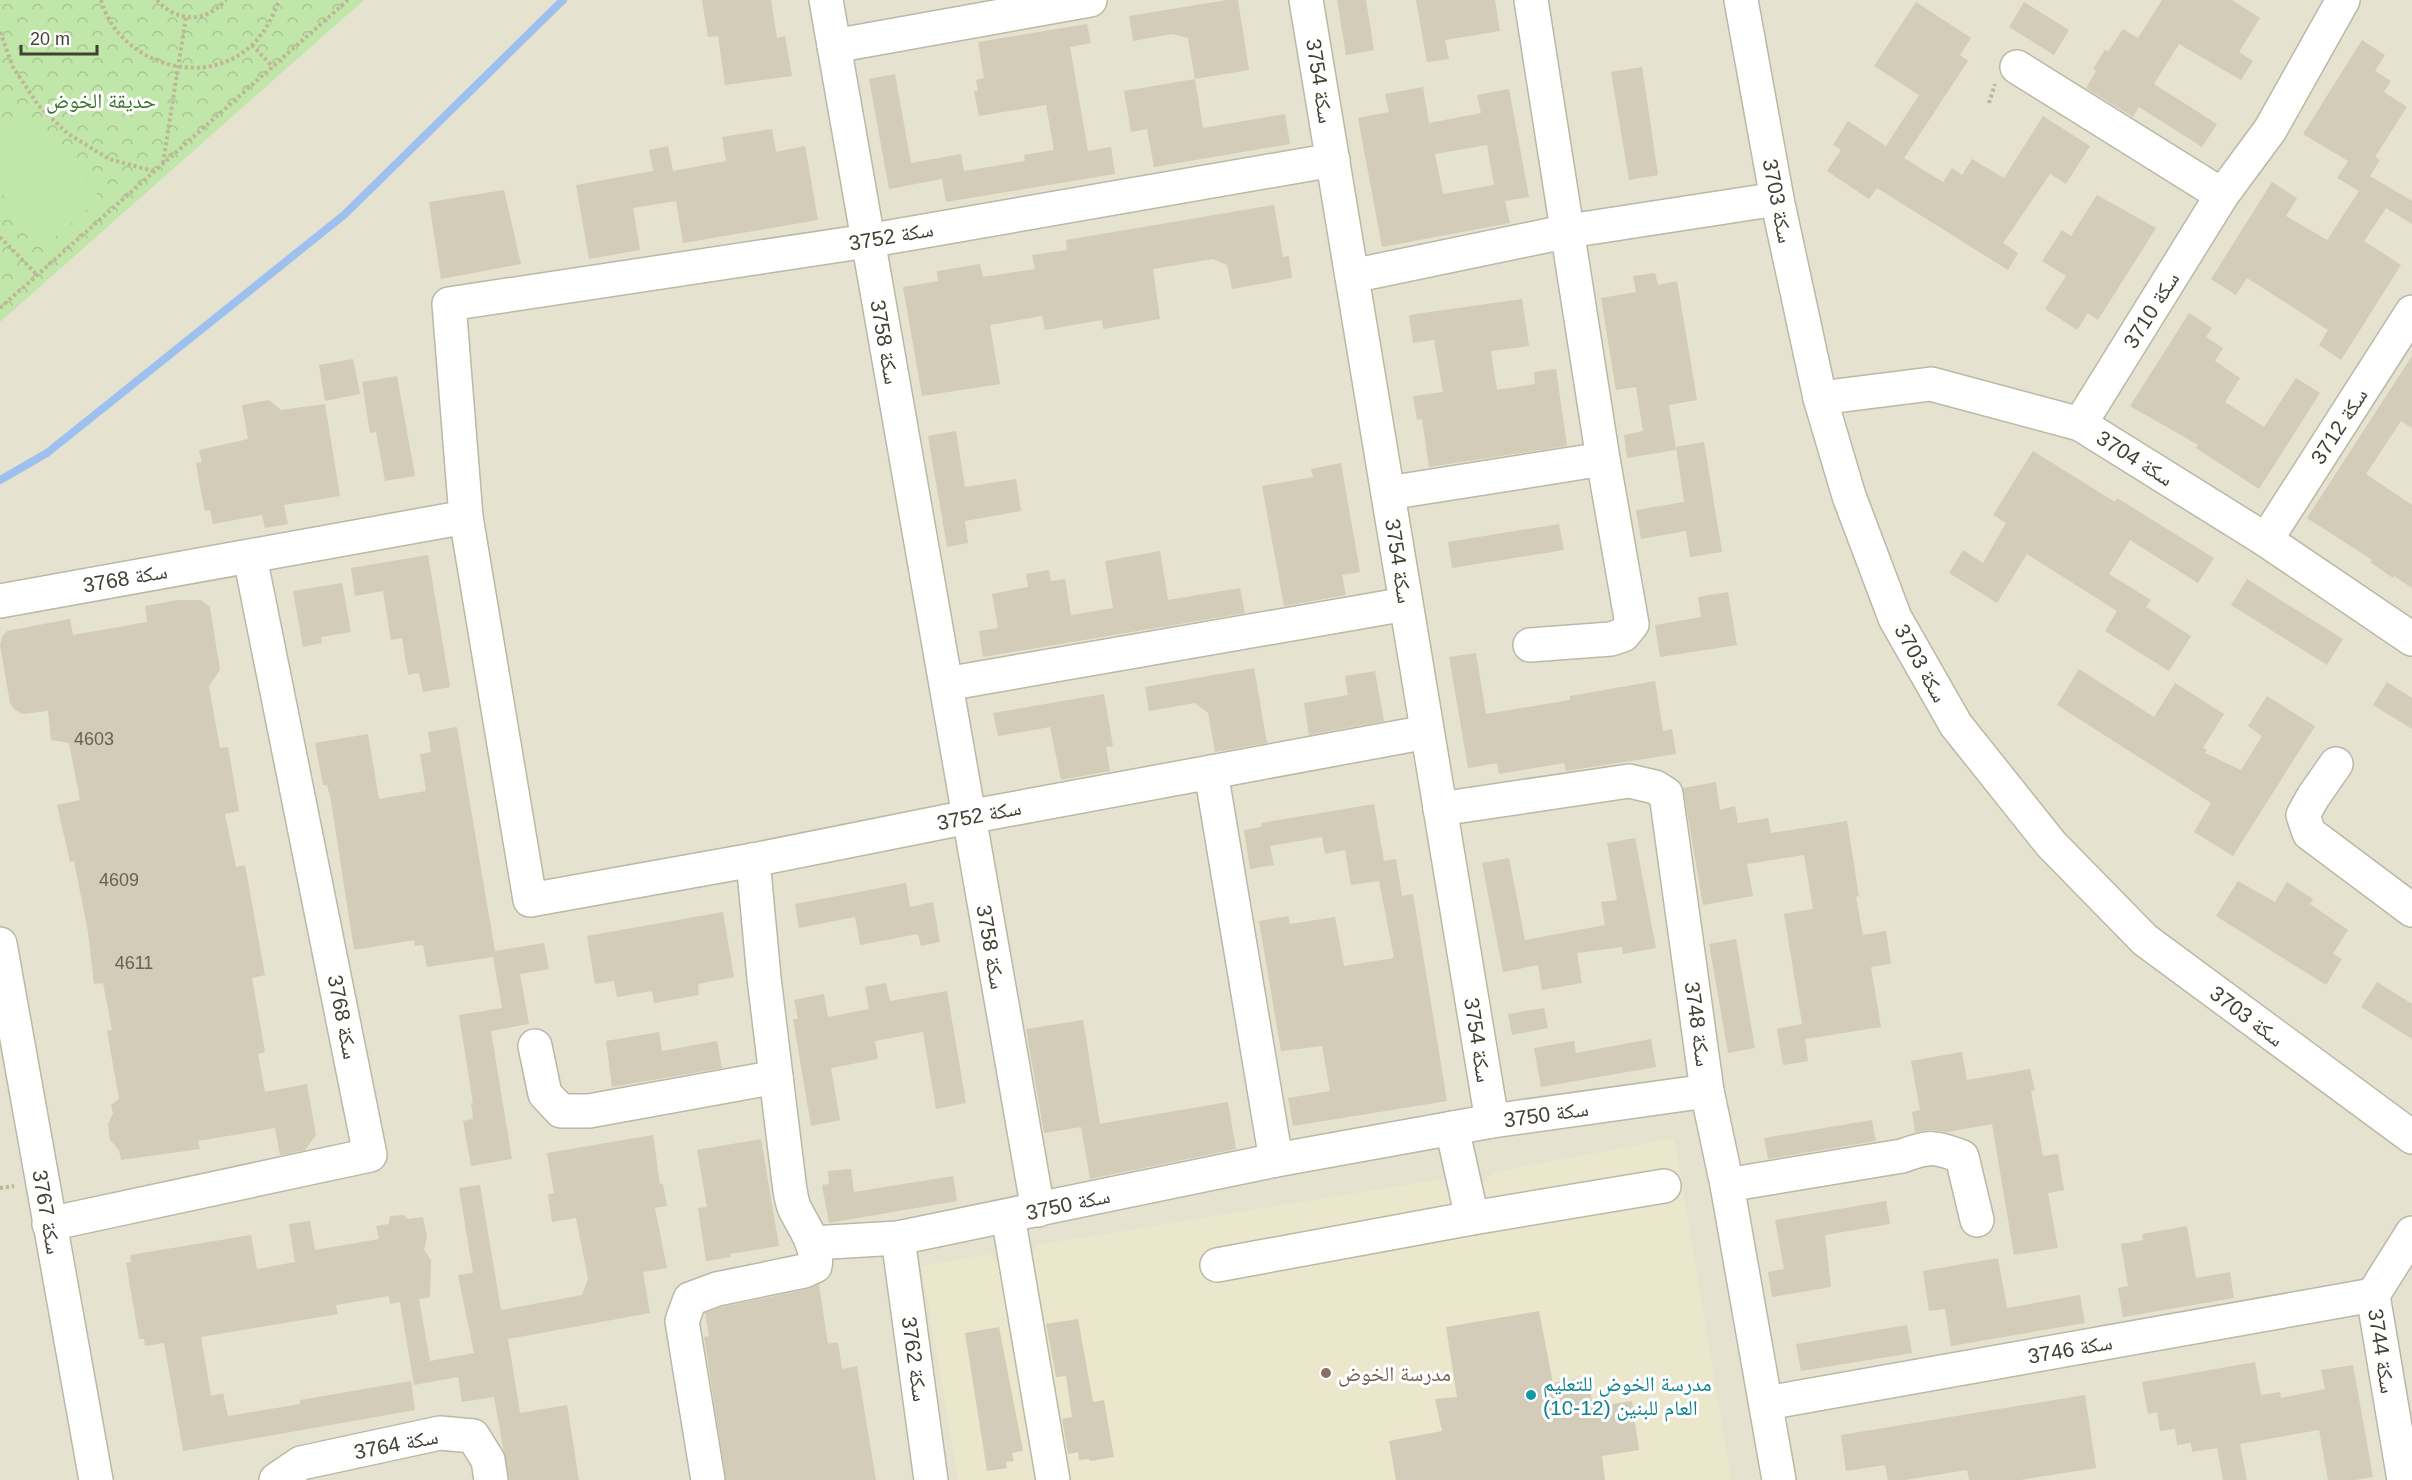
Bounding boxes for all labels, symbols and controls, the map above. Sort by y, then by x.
scale bar [21,18,98,56]
text: 20 m [30,29,70,49]
street label: سكة 3754 [1302,37,1338,125]
park label: حديقة الخوض [46,89,156,114]
street label: سكة 3703 [1759,157,1797,245]
street label: سكة 3752 [847,217,935,255]
street label: سكة 3710 [2119,268,2183,352]
street label: سكة 3758 [866,298,904,386]
street label: سكة 3712 [2306,384,2372,468]
street label: سكة 3704 [2093,426,2177,490]
street label: سكة 3754 [1381,517,1417,605]
street label: سكة 3768 [81,559,169,597]
street label: سكة 3703 [1890,620,1952,706]
house number: 4603 [74,729,114,749]
street label: سكة 3752 [935,796,1023,834]
house number: 4609 [99,870,139,890]
street label: سكة 3758 [972,903,1010,991]
house number: 4611 [115,953,153,973]
street label: سكة 3768 [324,973,362,1061]
street label: سكة 3748 [1681,980,1715,1068]
street label: سكة 3703 [2206,981,2288,1051]
street label: سكة 3754 [1460,996,1496,1084]
street label: سكة 3750 [1502,1097,1590,1131]
street label: سكة 3767 [28,1168,66,1256]
street label: سكة 3750 [1024,1184,1112,1224]
street label: سكة 3744 [2364,1307,2400,1395]
street label: سكة 3762 [898,1315,932,1403]
street label: سكة 3746 [2026,1330,2114,1368]
place label: مدرسة الخوض [1338,1362,1451,1387]
marker: مدرسة الخوض [1319,1366,1333,1380]
place label: مدرسة الخوض للتعليم العام للبنين (12-10) [1543,1372,1712,1422]
marker: مدرسة الخوض للتعليم العام للبنين (12-10) [1524,1388,1538,1402]
street label: سكة 3764 [352,1425,440,1463]

